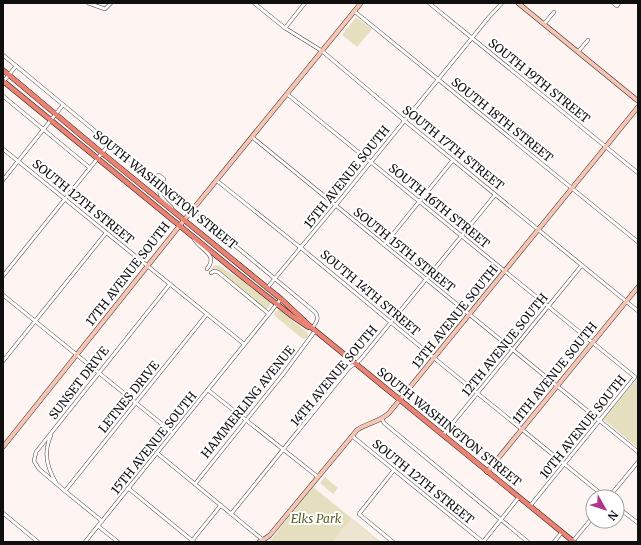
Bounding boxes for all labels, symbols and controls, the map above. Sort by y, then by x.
street label: SOUTH 19TH STREET [486,35,594,127]
street label: SOUTH 18TH STREET [449,74,557,166]
street label: SOUTH 17TH STREET [400,102,507,193]
street label: 15TH AVENUE SOUTH [301,122,393,231]
street label: SOUTH WASHINGTON STREET [90,127,241,253]
street label: SOUTH 12TH STREET [30,156,138,248]
street label: SOUTH 16TH STREET [386,160,493,251]
street label: SOUTH 15TH STREET [351,204,458,295]
street label: 17TH AVENUE SOUTH [82,218,173,329]
street label: SOUTH 14TH STREET [318,247,424,339]
street label: 13TH AVENUE SOUTH [409,262,501,371]
street label: 12TH AVENUE SOUTH [458,290,551,399]
street label: 11TH AVENUE SOUTH [509,319,600,426]
street label: 14TH AVENUE SOUTH [287,322,380,429]
street label: HAMMERLING AVENUE [198,342,298,461]
street label: SUNSET DRIVE [46,343,112,422]
street label: LETNES DRIVE [95,358,162,436]
street label: SOUTH WASHINGTON STREET [374,364,525,490]
street label: 10TH AVENUE SOUTH [536,372,629,481]
street label: 15TH AVENUE SOUTH [108,388,200,497]
street label: SOUTH 12TH STREET [370,436,478,528]
north arrow [585,489,625,529]
text: N [604,508,621,523]
park label: Elks Park [291,511,342,526]

